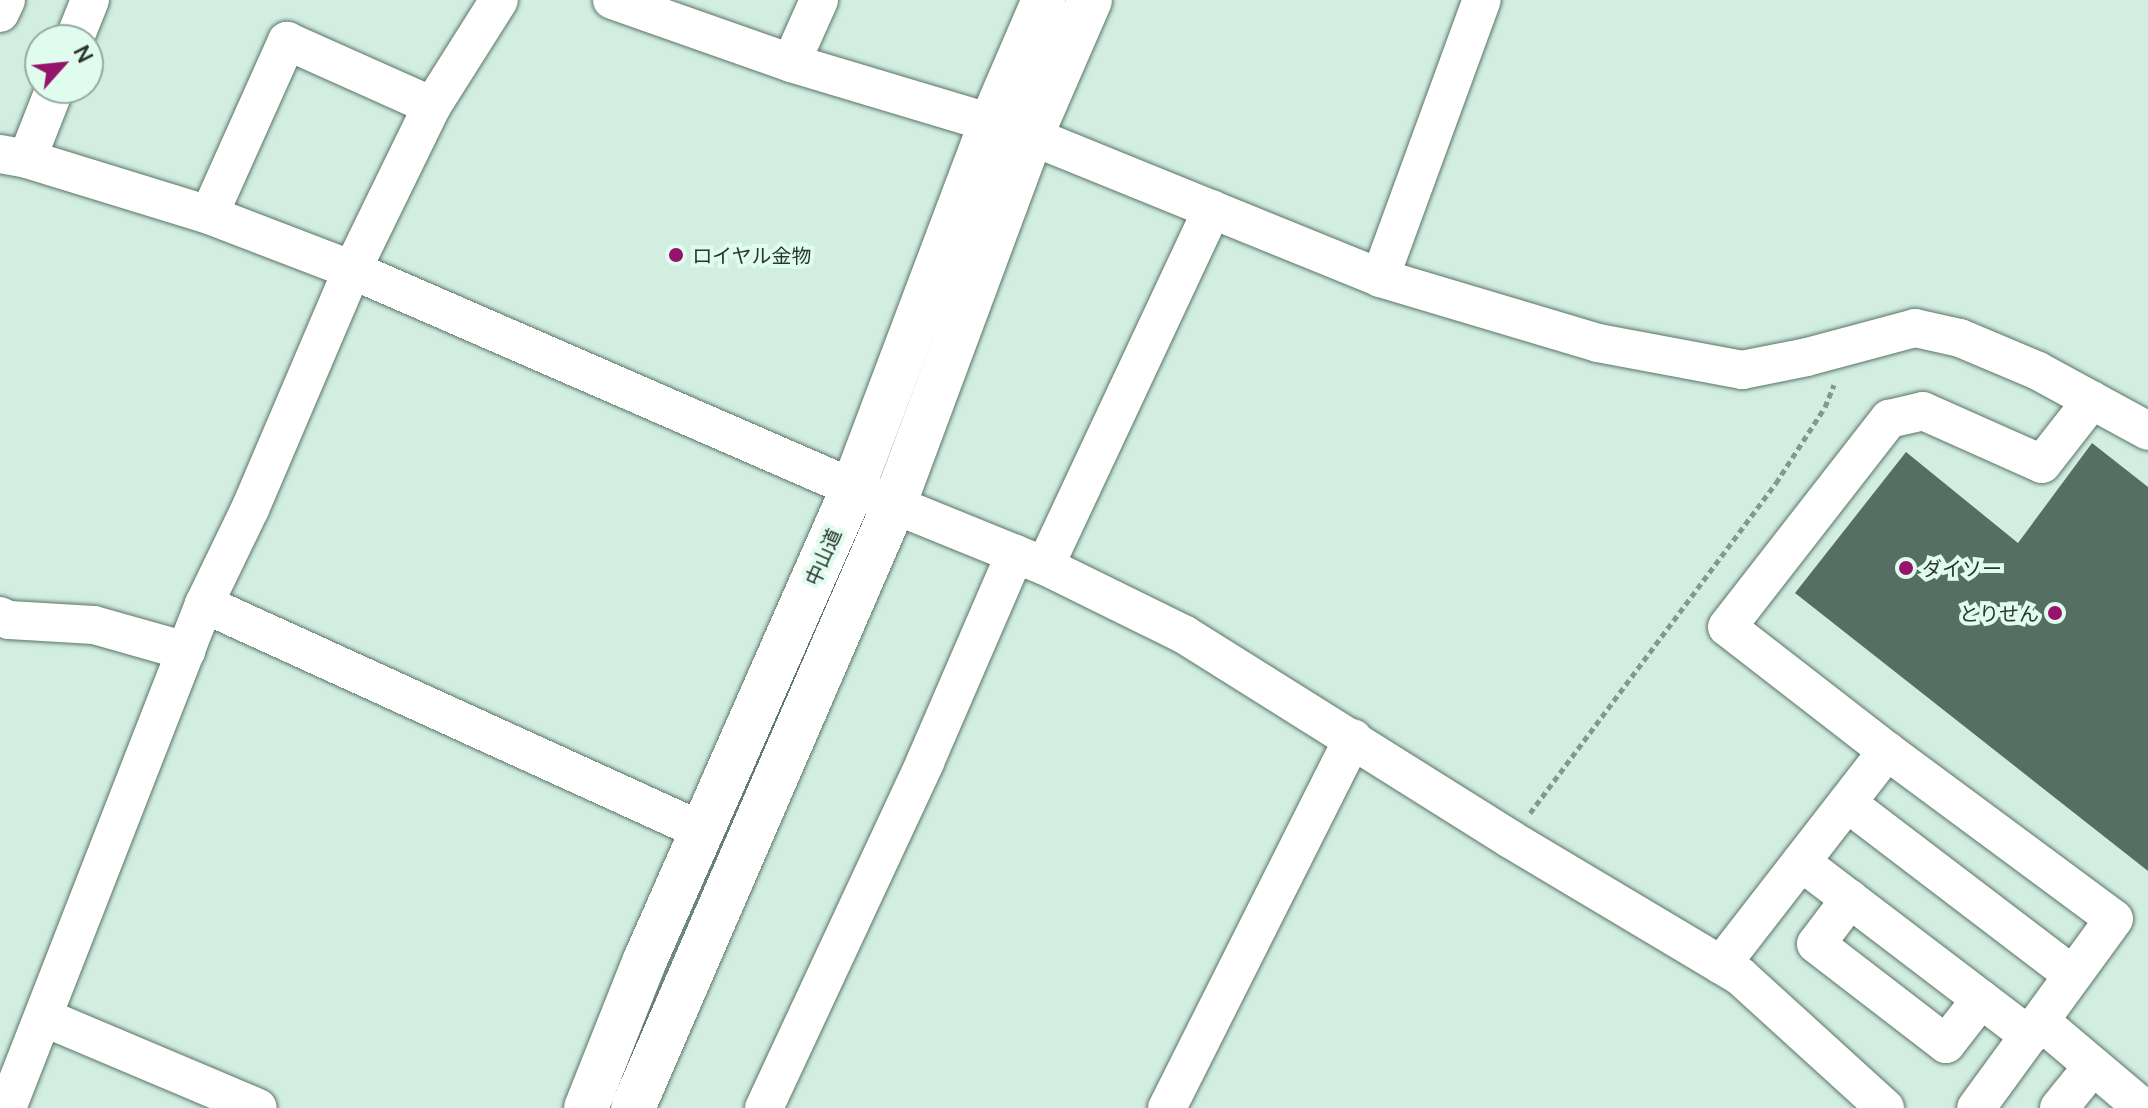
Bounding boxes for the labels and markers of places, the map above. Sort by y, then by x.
place label: ロイヤル金物 [692,243,812,267]
marker: ロイヤル金物 [667,246,685,264]
place label: ダイソー [1922,556,2002,580]
marker: ダイソー [1897,559,1915,577]
place label: とりせん [1959,601,2039,625]
marker: とりせん [2046,604,2064,622]

